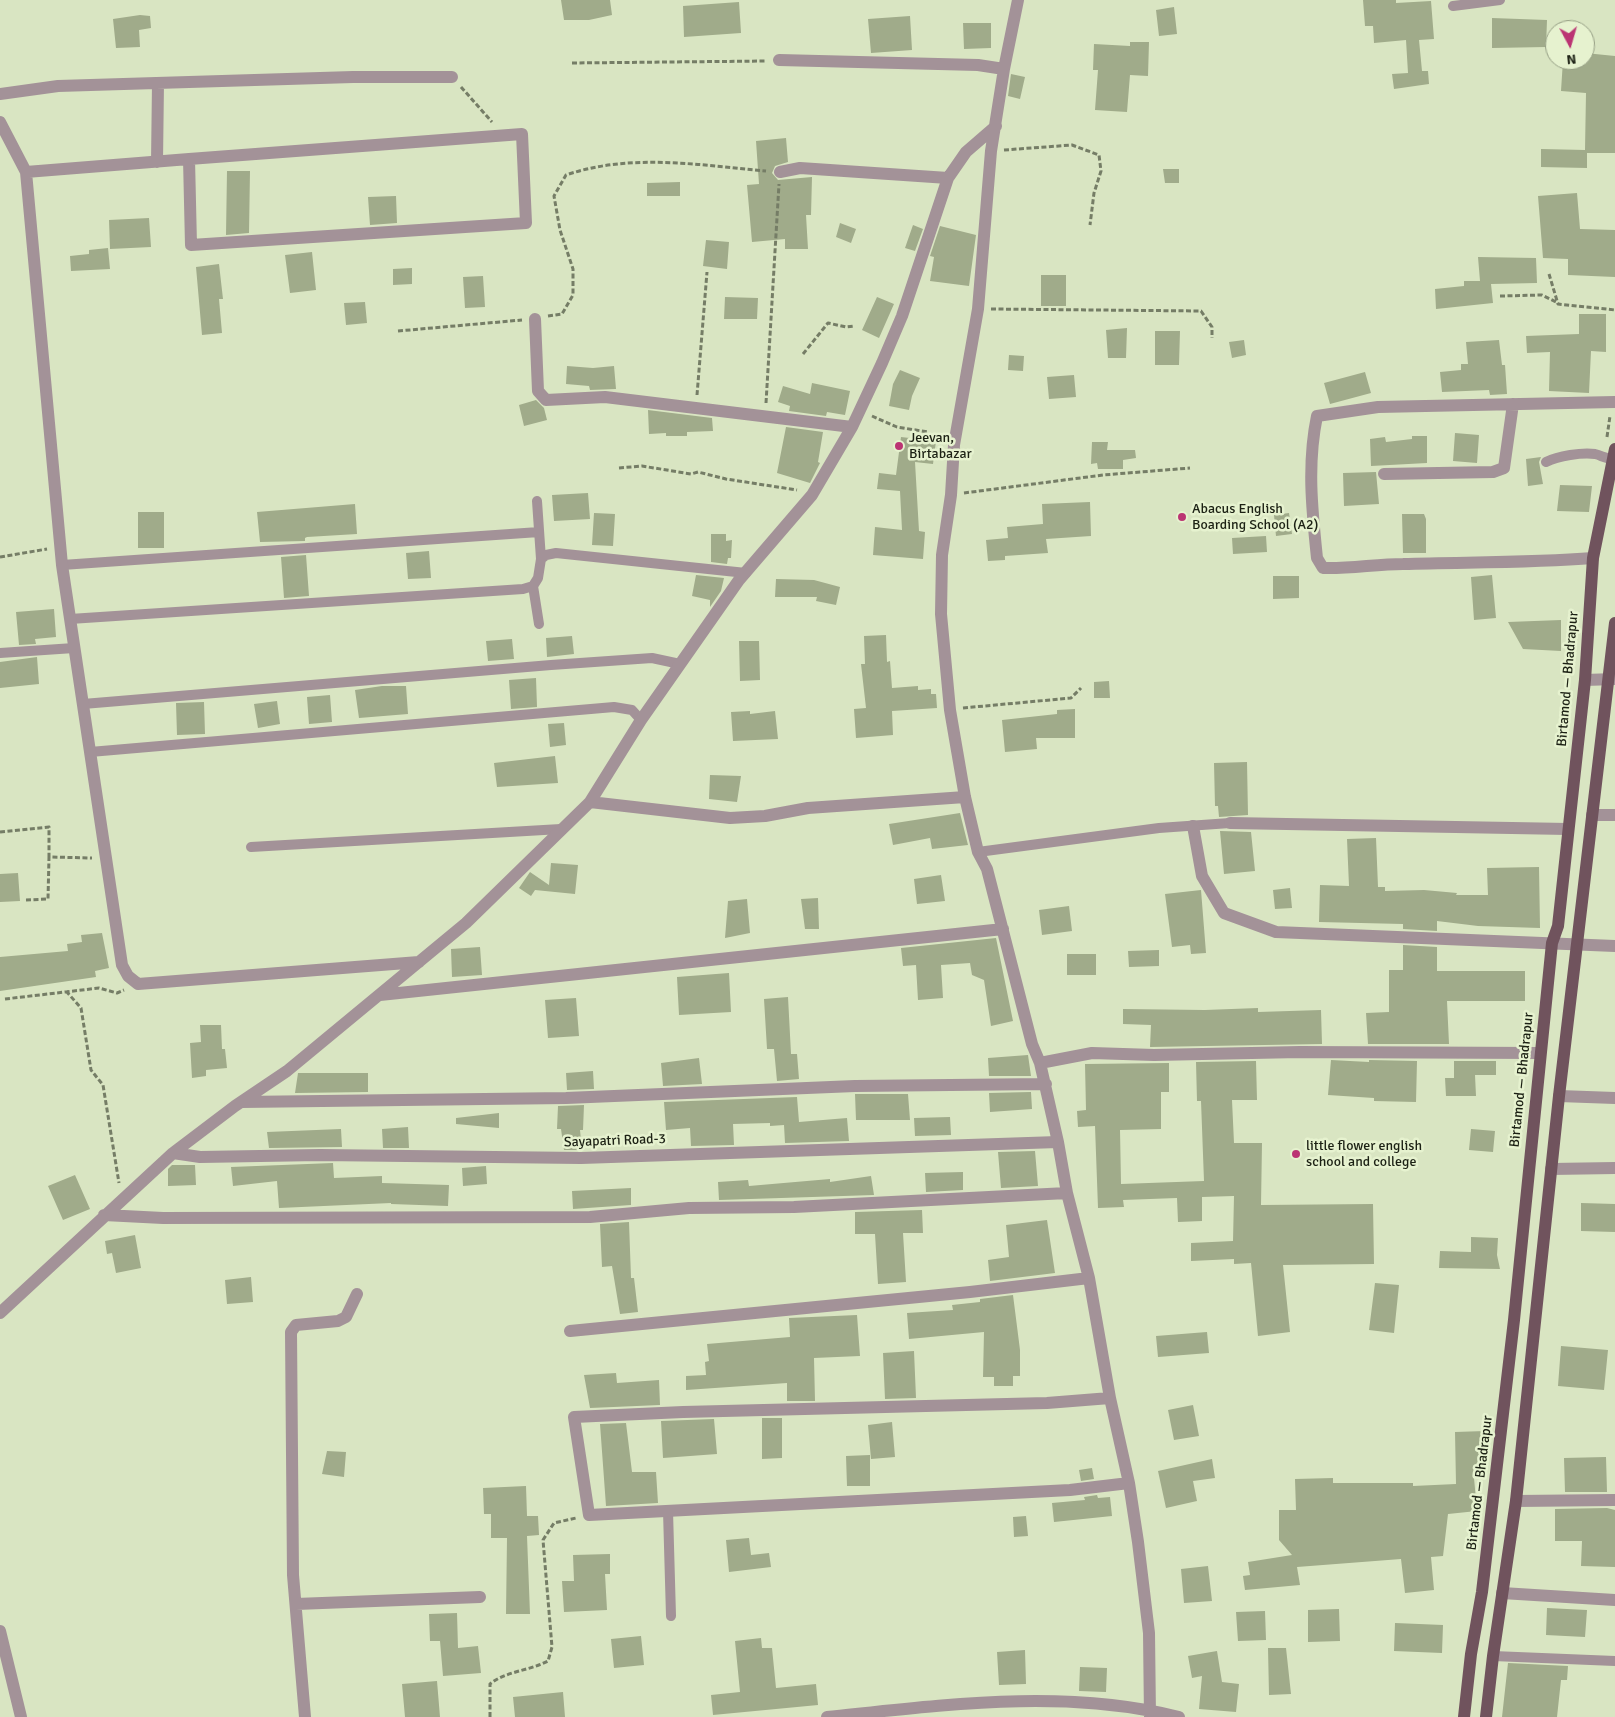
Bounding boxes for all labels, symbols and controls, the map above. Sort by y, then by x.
north arrow [1545,20,1595,70]
text: N [1566,50,1577,68]
place label: Jeevan, Birtabazar [909,430,972,462]
marker: Jeevan, Birtabazar [893,440,905,452]
place label: Abacus English Boarding School (A2) [1192,501,1318,534]
marker: Abacus English Boarding School (A2) [1176,511,1188,523]
street label: Birtamod — Bhadrapur [1554,611,1582,747]
street label: Birtamod — Bhadrapur [1507,1012,1537,1148]
street label: Sayapatri Road-3 [564,1131,666,1151]
place label: little flower english school and college [1306,1138,1422,1170]
marker: little flower english school and college [1290,1148,1302,1160]
street label: Birtamod — Bhadrapur [1463,1415,1497,1551]

